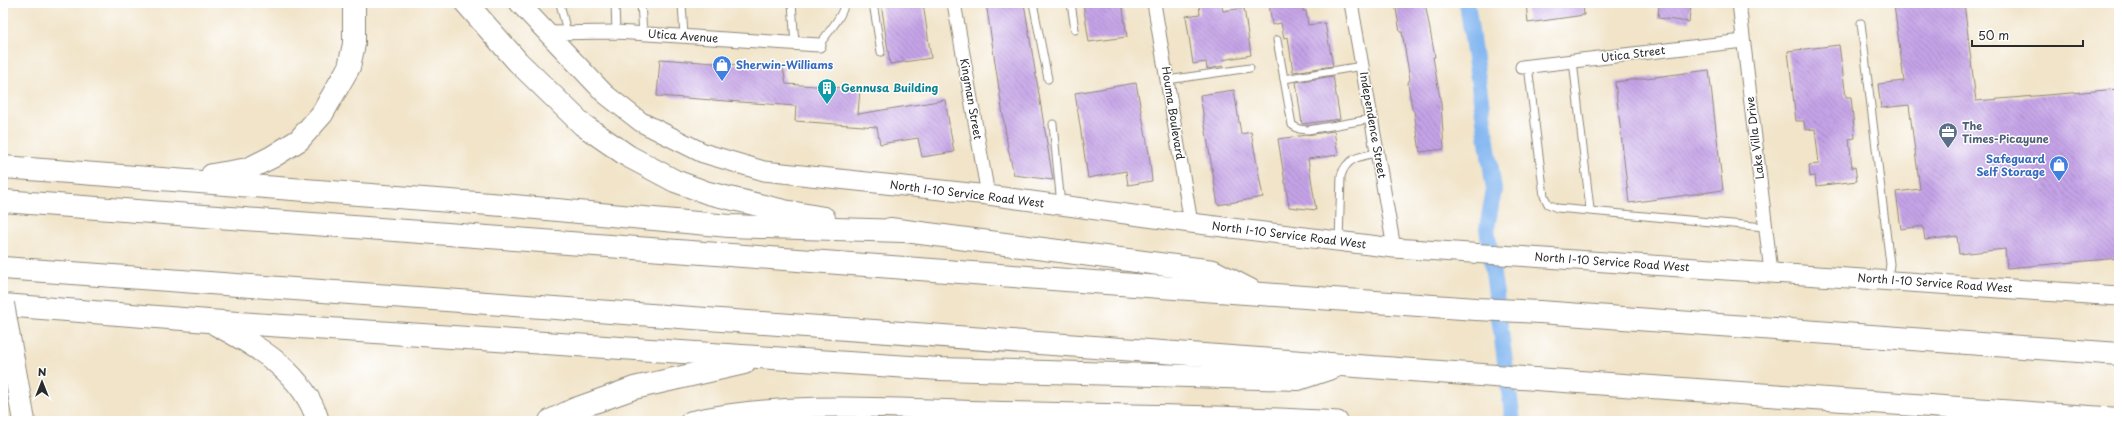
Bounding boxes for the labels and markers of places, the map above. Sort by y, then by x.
shop icon: Sherwin-Williams [711,54,733,82]
place label: Sherwin-Williams [736,56,834,73]
building icon: Gennusa Building [816,77,838,105]
place label: Gennusa Building [841,79,938,96]
place label: The Times-Picayune [1962,117,2049,147]
office icon: The Times-Picayune [1937,121,1959,149]
place label: Safeguard Self Storage [1976,150,2046,180]
shop icon: Safeguard Self Storage [2048,154,2070,182]

